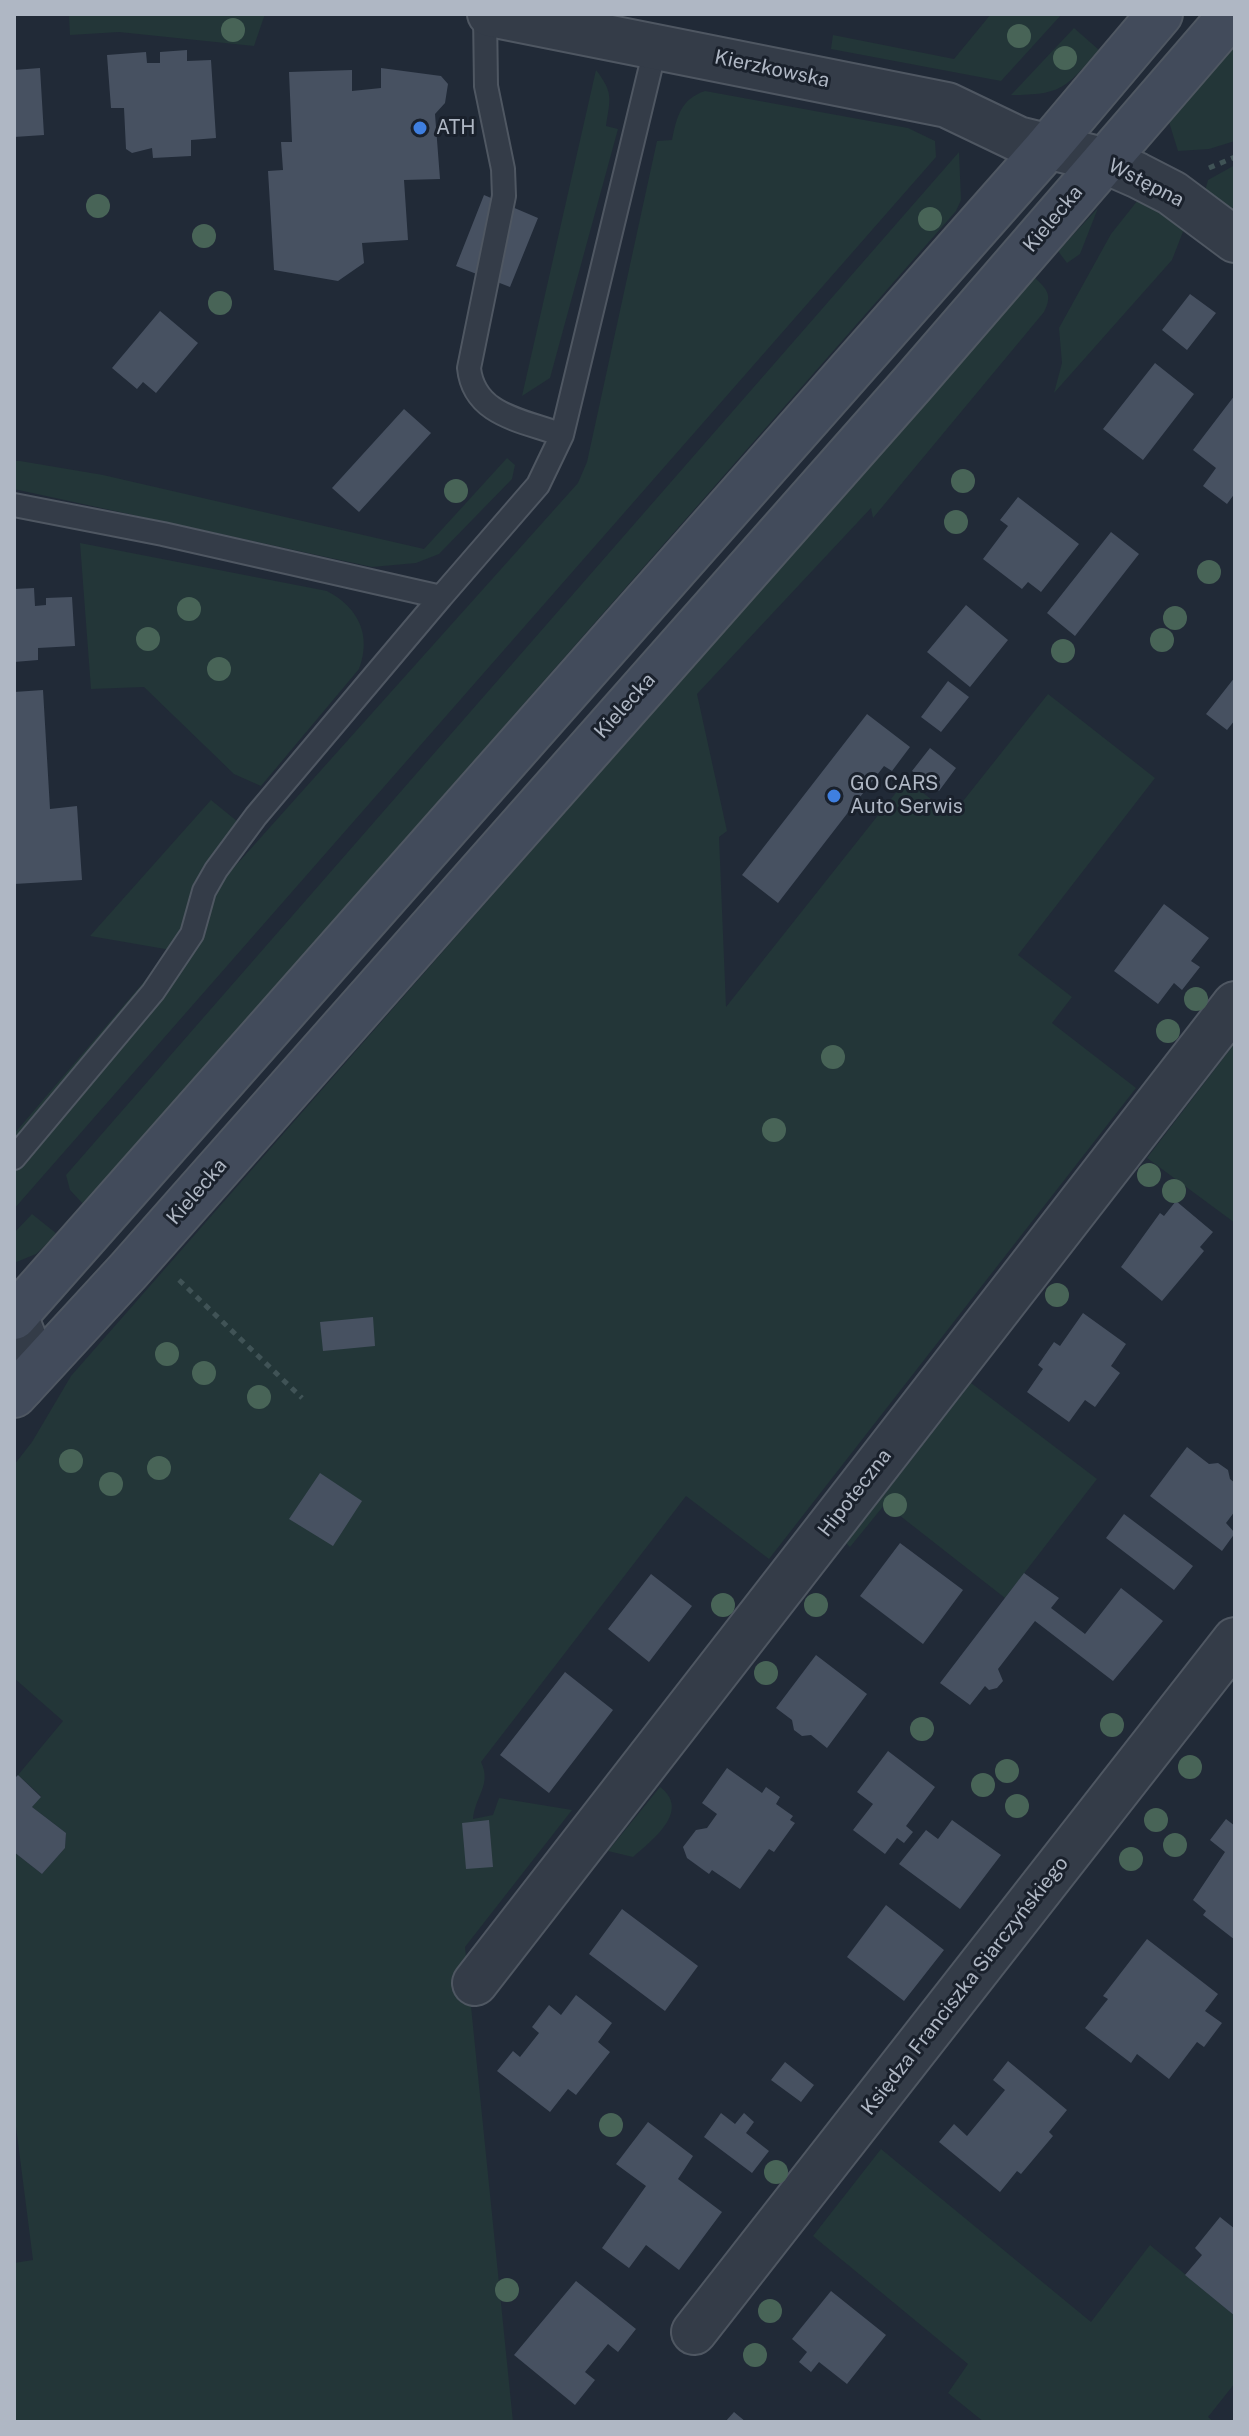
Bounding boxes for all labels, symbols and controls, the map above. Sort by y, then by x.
street label: Kierzkowska [712,45,832,93]
place label: ATH [436,116,476,140]
marker: ATH [411,119,429,137]
street label: Wstępna [1104,154,1188,212]
street label: Kielecka [1018,181,1088,257]
street label: Kielecka [589,668,661,744]
place label: GO CARS Auto Serwis [850,772,963,819]
marker: GO CARS Auto Serwis [825,787,843,805]
street label: Kielecka [162,1154,232,1230]
street label: Hipoteczna [813,1444,897,1542]
street label: Księdza Franciszka Siarczyńskiego [856,1852,1074,2120]

